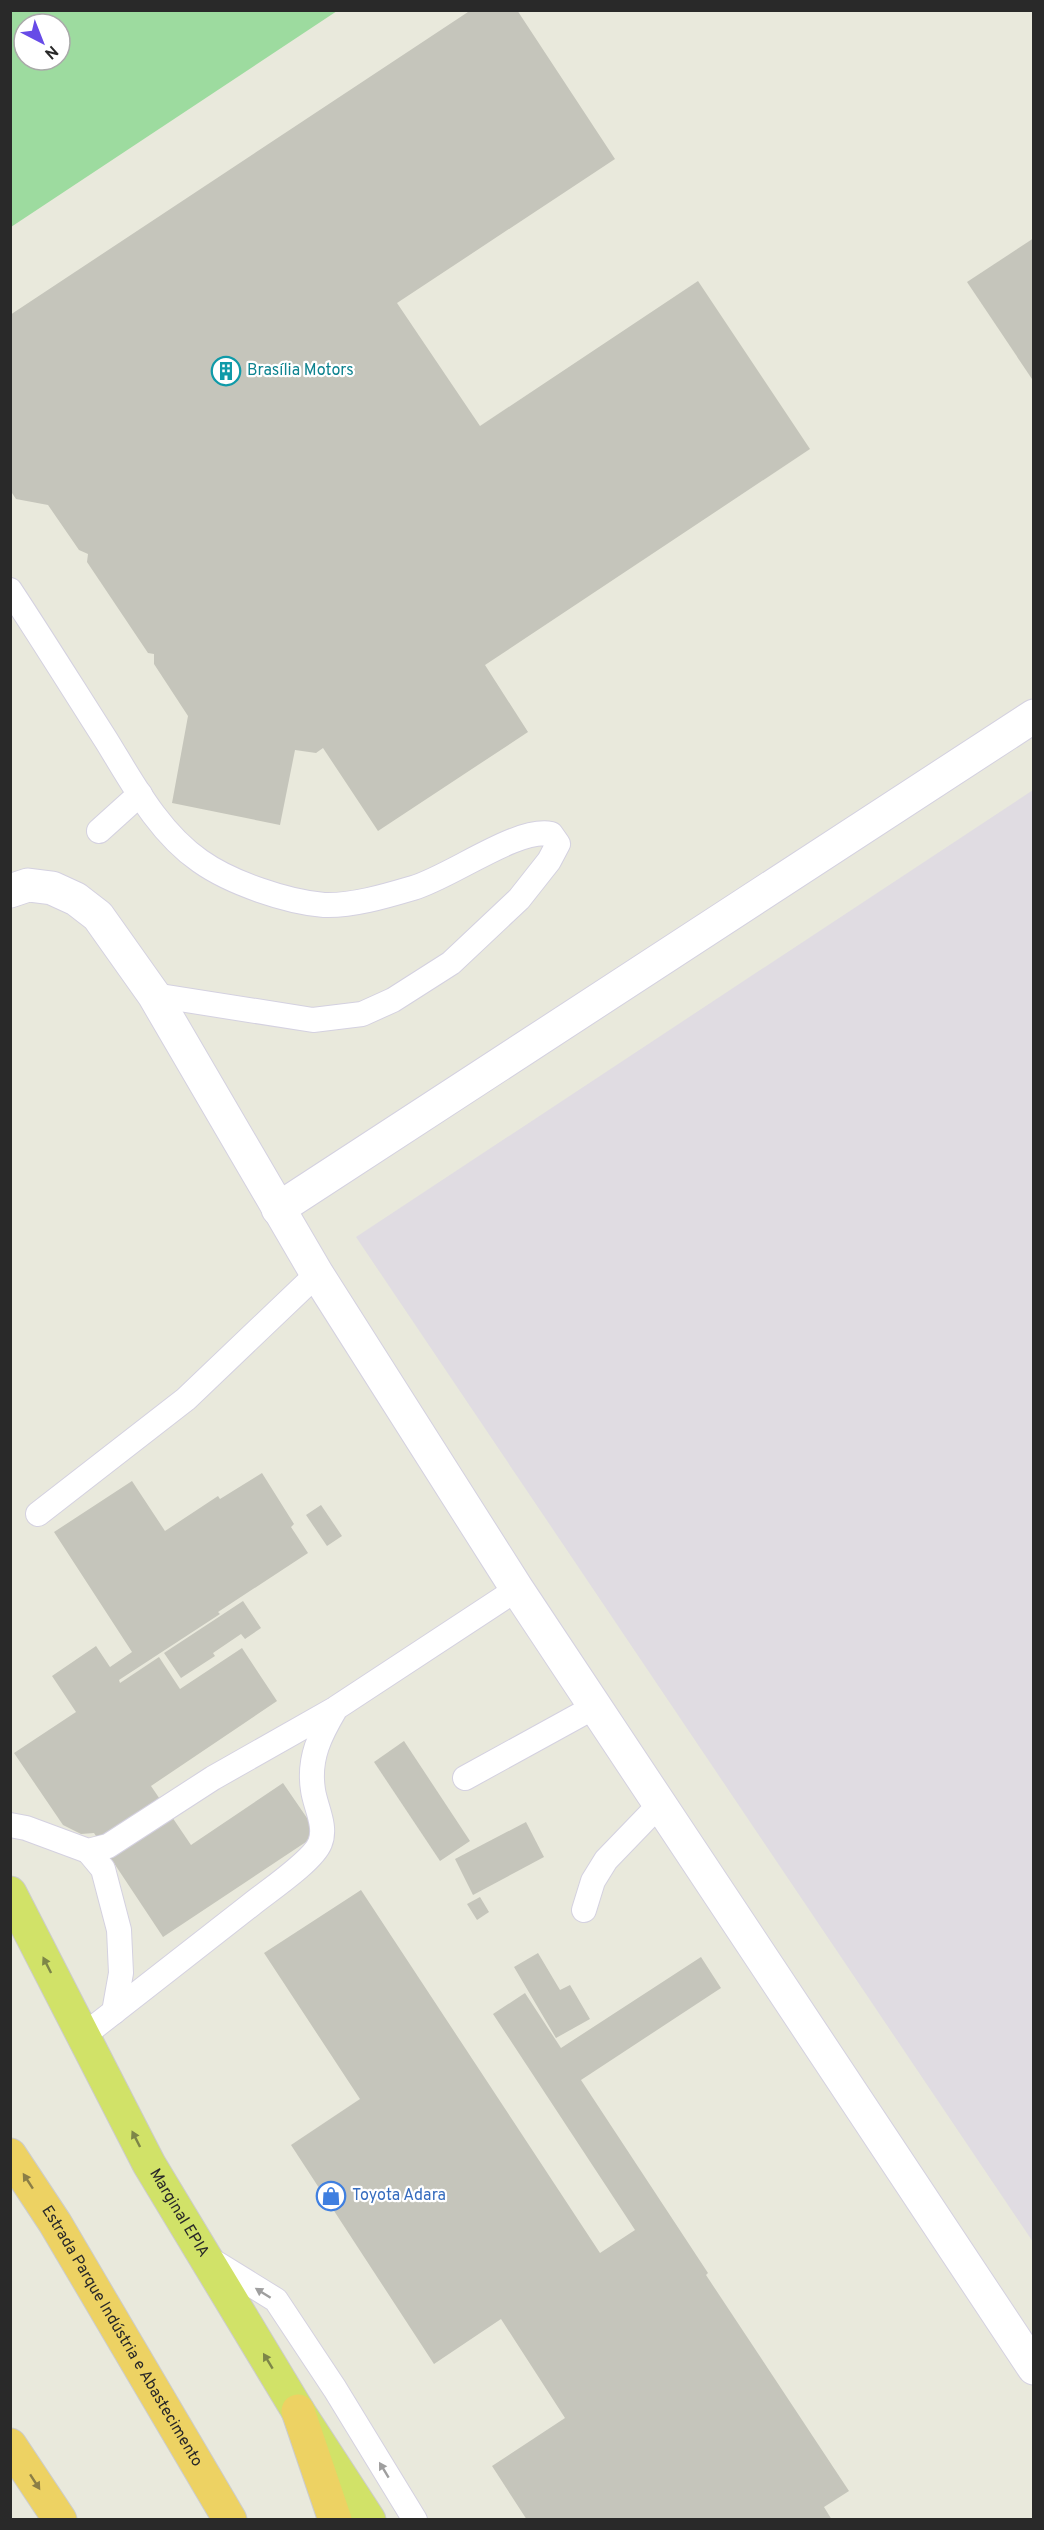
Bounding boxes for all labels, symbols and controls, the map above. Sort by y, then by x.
north arrow [12,12,72,72]
text: N [40,40,62,63]
building icon: Brasília Motors [210,355,242,387]
place label: Brasília Motors [247,361,354,381]
one-way arrow [42,1957,52,1974]
one-way arrow [131,2130,141,2147]
street label: Marginal EPIA [144,2165,213,2261]
one-way arrow [22,2173,33,2189]
shop icon: Toyota Adara [315,2180,347,2212]
place label: Toyota Adara [352,2186,446,2206]
street label: Estrada Parque Indústria e Abastecimento [36,2202,207,2471]
one-way arrow [255,2287,271,2298]
one-way arrow [263,2352,273,2369]
one-way arrow [379,2461,389,2478]
one-way arrow [29,2474,41,2490]

